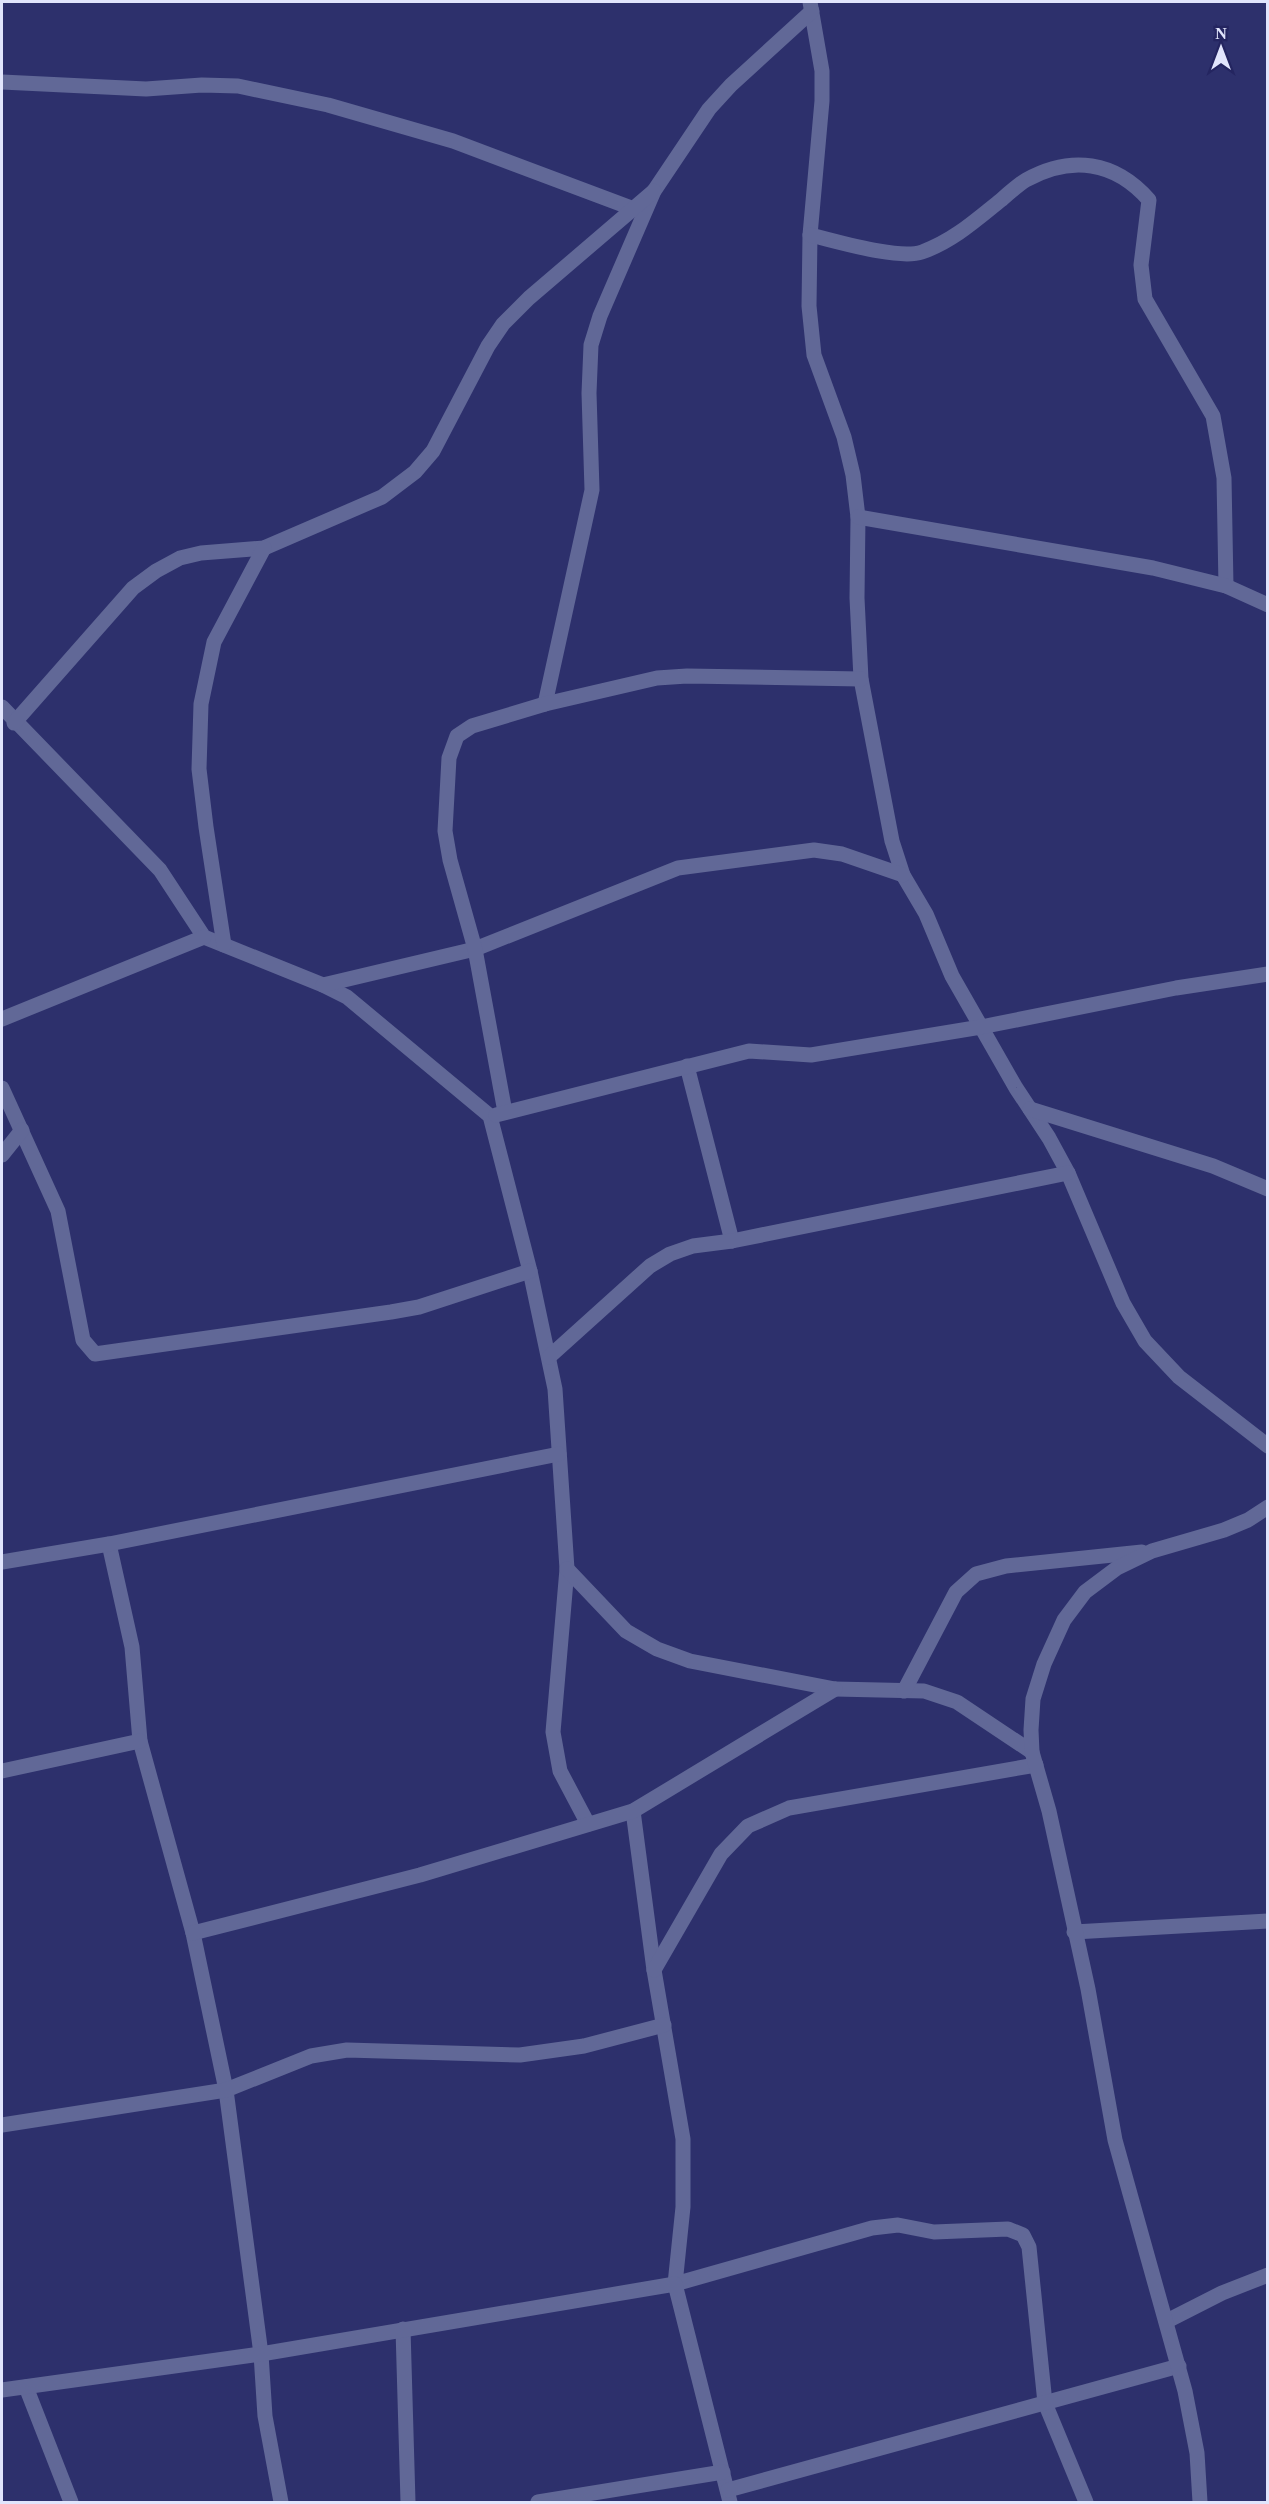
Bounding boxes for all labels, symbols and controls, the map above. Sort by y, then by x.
north arrow [1191,18,1251,78]
text: N [1215,25,1227,42]

